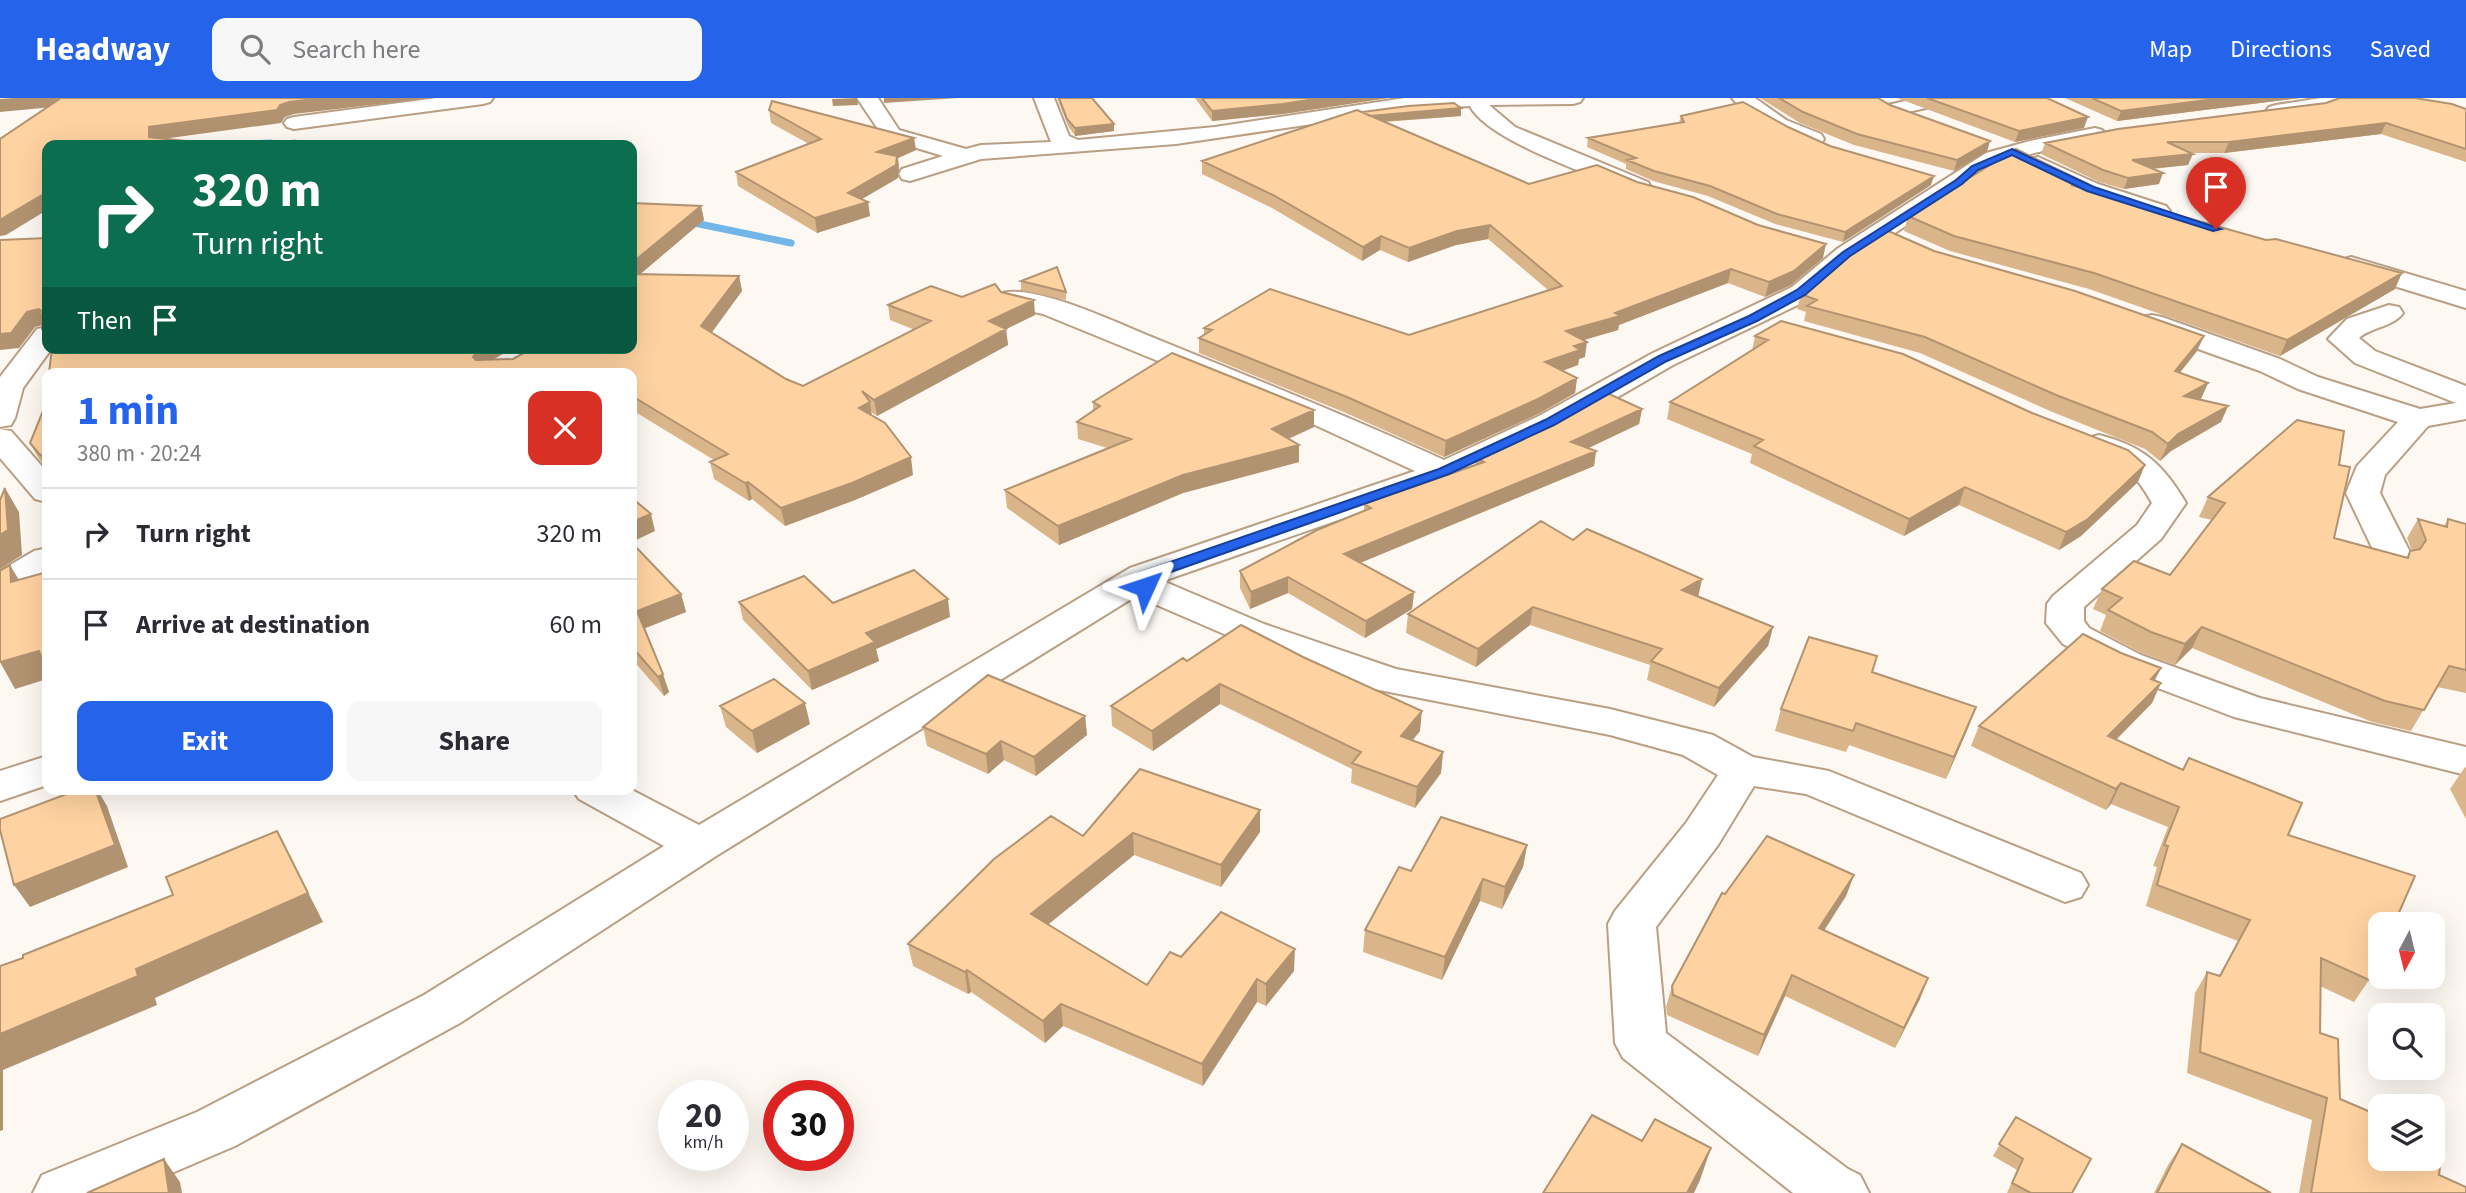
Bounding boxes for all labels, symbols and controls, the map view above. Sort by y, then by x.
search box [212,18,702,81]
text: Headway [35,26,170,73]
icon: search [236,30,274,68]
text: Search here [292,31,420,68]
text: Map [2149,32,2192,67]
text: Directions [2230,32,2332,67]
text: Saved [2370,32,2431,67]
text: 320 m [192,156,321,226]
pin [2186,157,2246,229]
icon: right [77,168,168,259]
icon: arrive [2197,168,2235,206]
text: Turn right [192,221,323,267]
icon: arrive [146,301,184,339]
text: Then [77,302,132,339]
text: 1 min [77,381,179,441]
button: close [528,391,602,465]
text: 380 m · 20:24 [77,437,201,470]
icon: right [77,515,115,553]
text: Turn right [136,515,251,552]
text: 320 m [536,515,602,552]
position arrow [1108,550,1182,624]
icon: arrive [77,606,115,644]
text: Arrive at destination [136,606,370,643]
text: 60 m [549,606,602,643]
button: Exit [77,701,333,781]
button: Share [347,701,602,781]
north arrow [2368,912,2445,989]
map controls [2368,912,2445,1171]
button: search [2368,1003,2445,1080]
speed limit sign: 30 [763,1080,854,1171]
text: 20 [685,1091,722,1141]
button: layers [2368,1094,2445,1171]
text: km/h [684,1130,723,1155]

